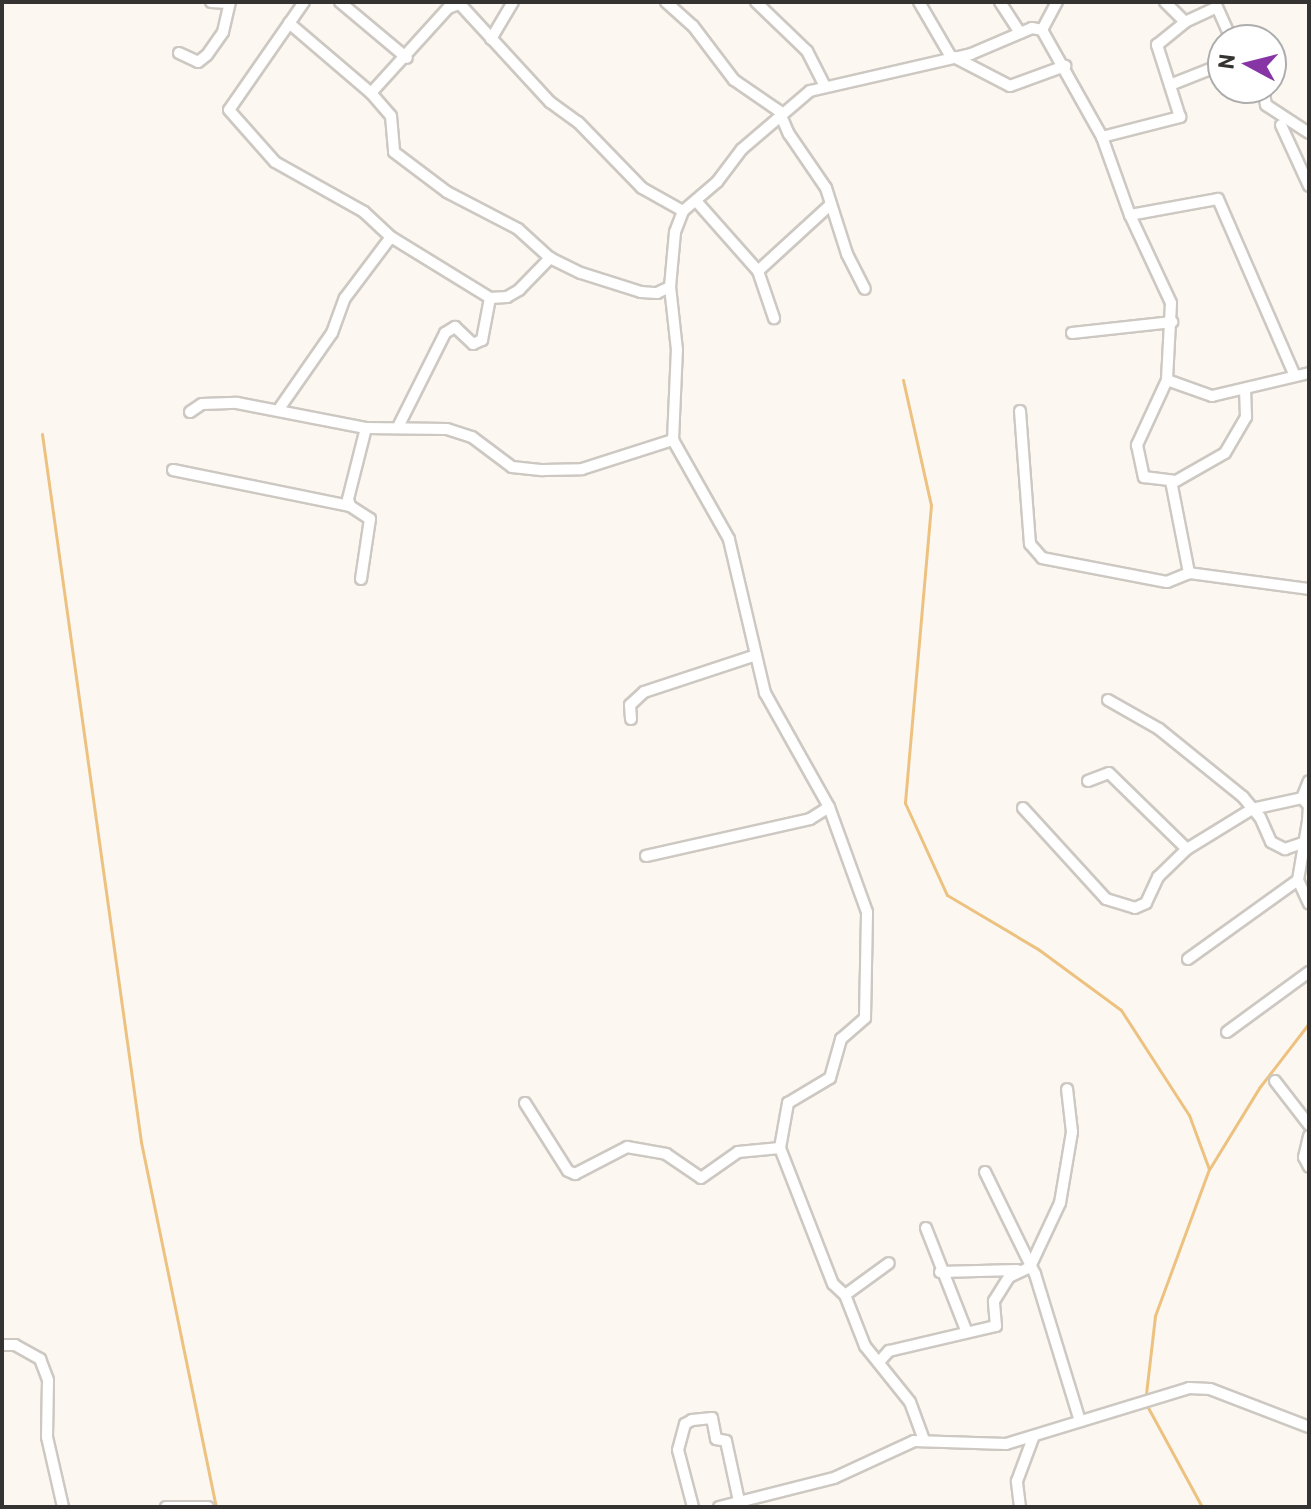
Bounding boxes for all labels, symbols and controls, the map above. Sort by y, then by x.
north arrow [1207,24,1287,104]
text: N [1211,52,1239,70]

